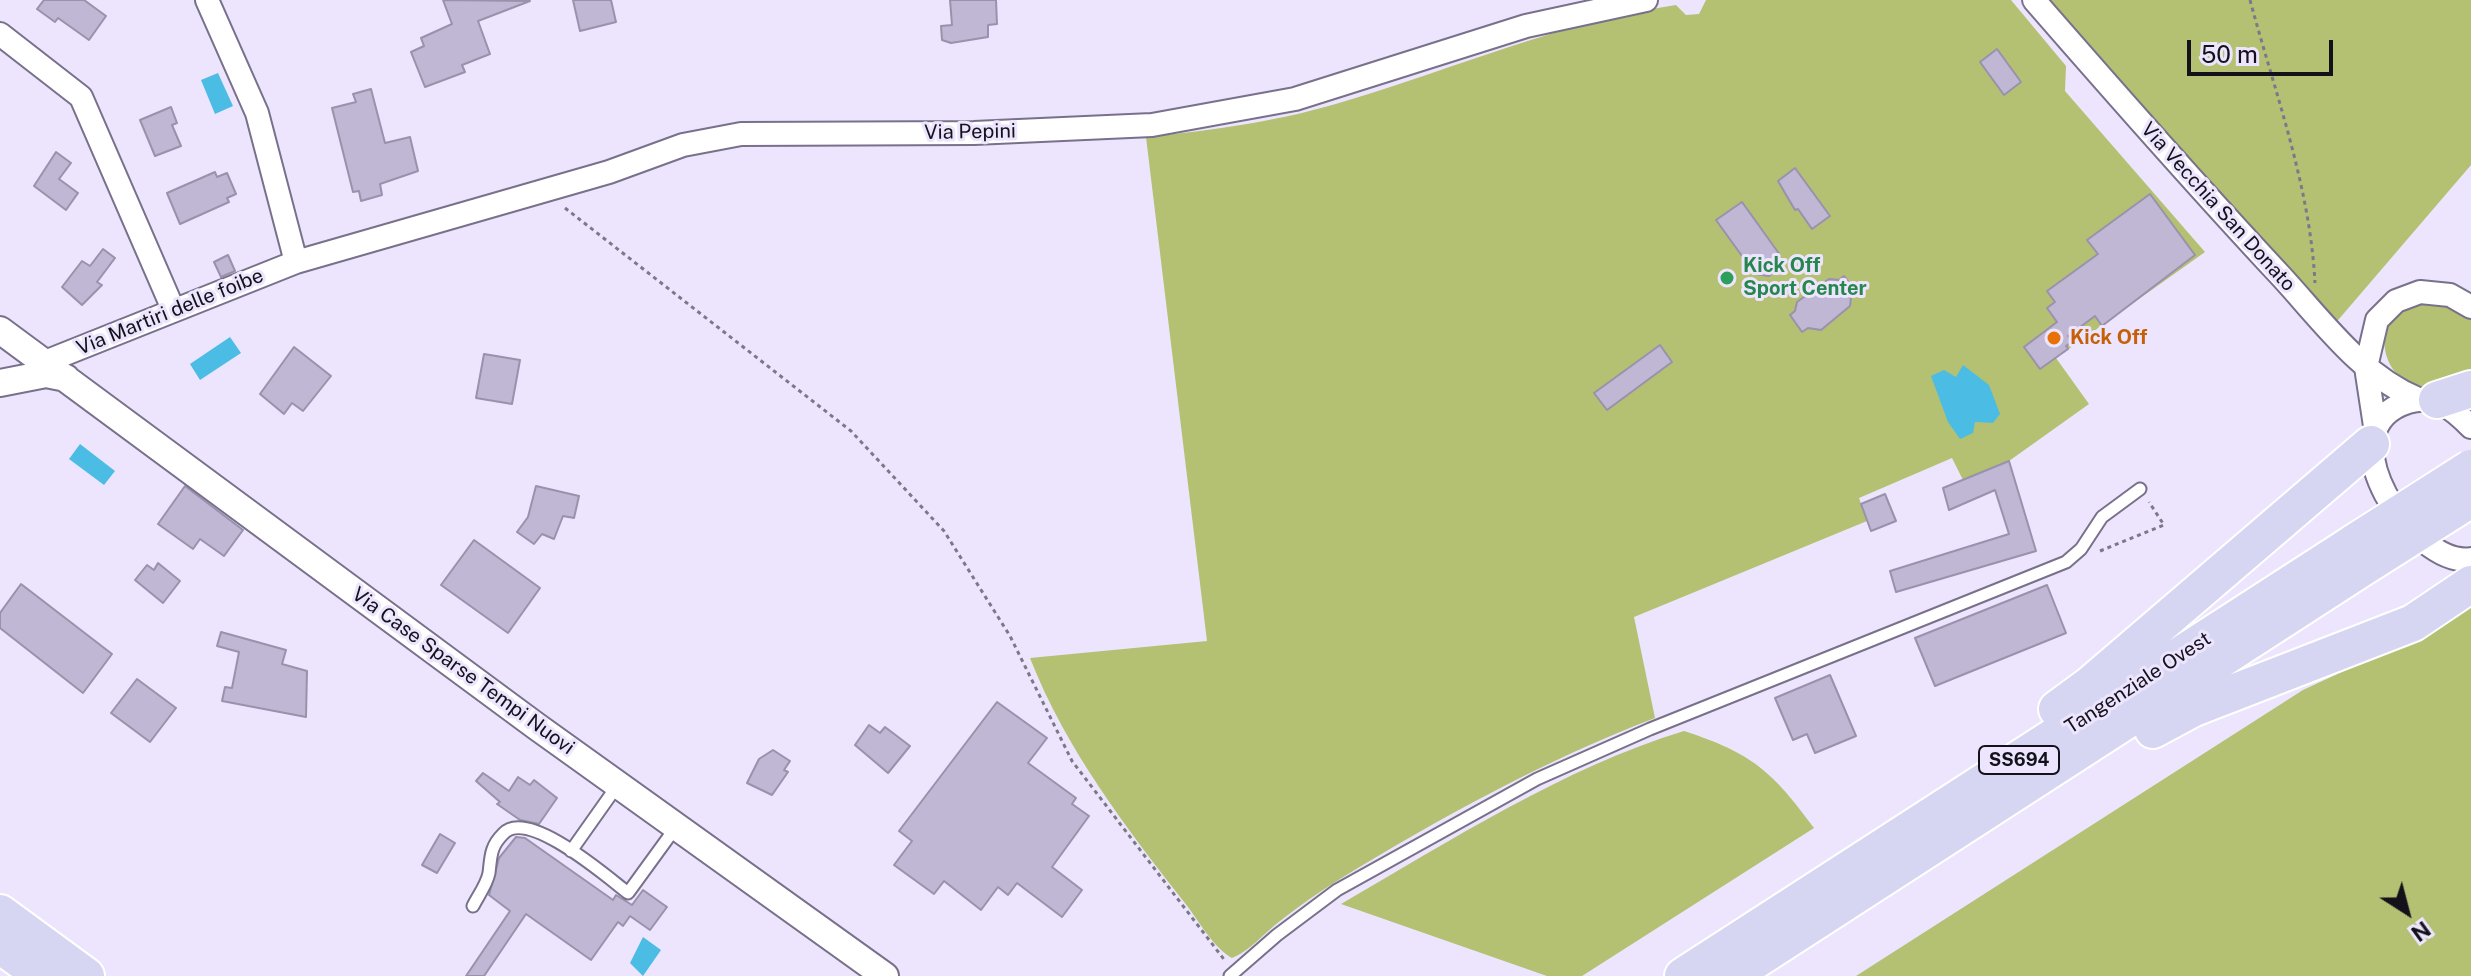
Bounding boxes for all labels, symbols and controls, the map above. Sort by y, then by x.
scale bar [2191,24,2337,74]
text: 50 m [2201,40,2258,68]
street label: Via Vecchia San Donato [2136,118,2300,296]
street label: Via Pepini [924,119,1016,145]
place label: Kick Off Sport Center [1743,254,1867,301]
street label: Via Martiri delle foibe [73,264,267,360]
marker: Kick Off Sport Center [1718,269,1736,287]
place label: Kick Off [2070,326,2148,350]
marker: Kick Off [2045,329,2063,347]
street label: Via Case Sparse Tempi Nuovi [347,582,579,760]
street label: Tangenziale Ovest [2061,627,2215,739]
road number: SS694 [1979,746,2059,774]
north arrow [2367,872,2447,952]
text: N [2407,916,2436,947]

